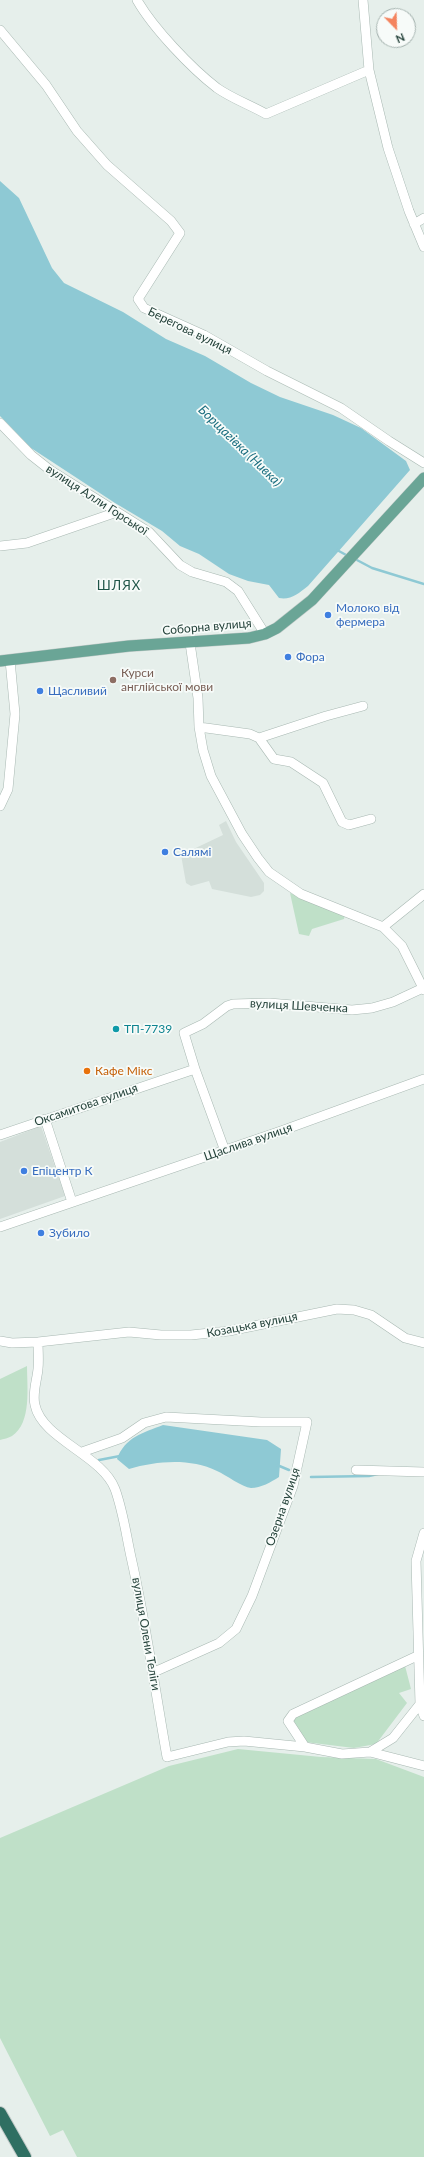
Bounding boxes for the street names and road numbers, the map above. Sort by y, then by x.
street label: Берегова вулиця [146,304,234,358]
street label: вулиця Алли Горської [43,462,151,538]
street label: Соборна вулиця [162,616,252,638]
street label: вулиця Шевченка [250,996,348,1016]
street label: Оксамитова вулиця [32,1081,140,1129]
street label: Щаслива вулиця [202,1120,294,1164]
street label: Козацька вулиця [205,1309,299,1341]
street label: Озерна вулиця [263,1466,303,1548]
street label: вулиця Олени Теліги [129,1576,163,1692]

